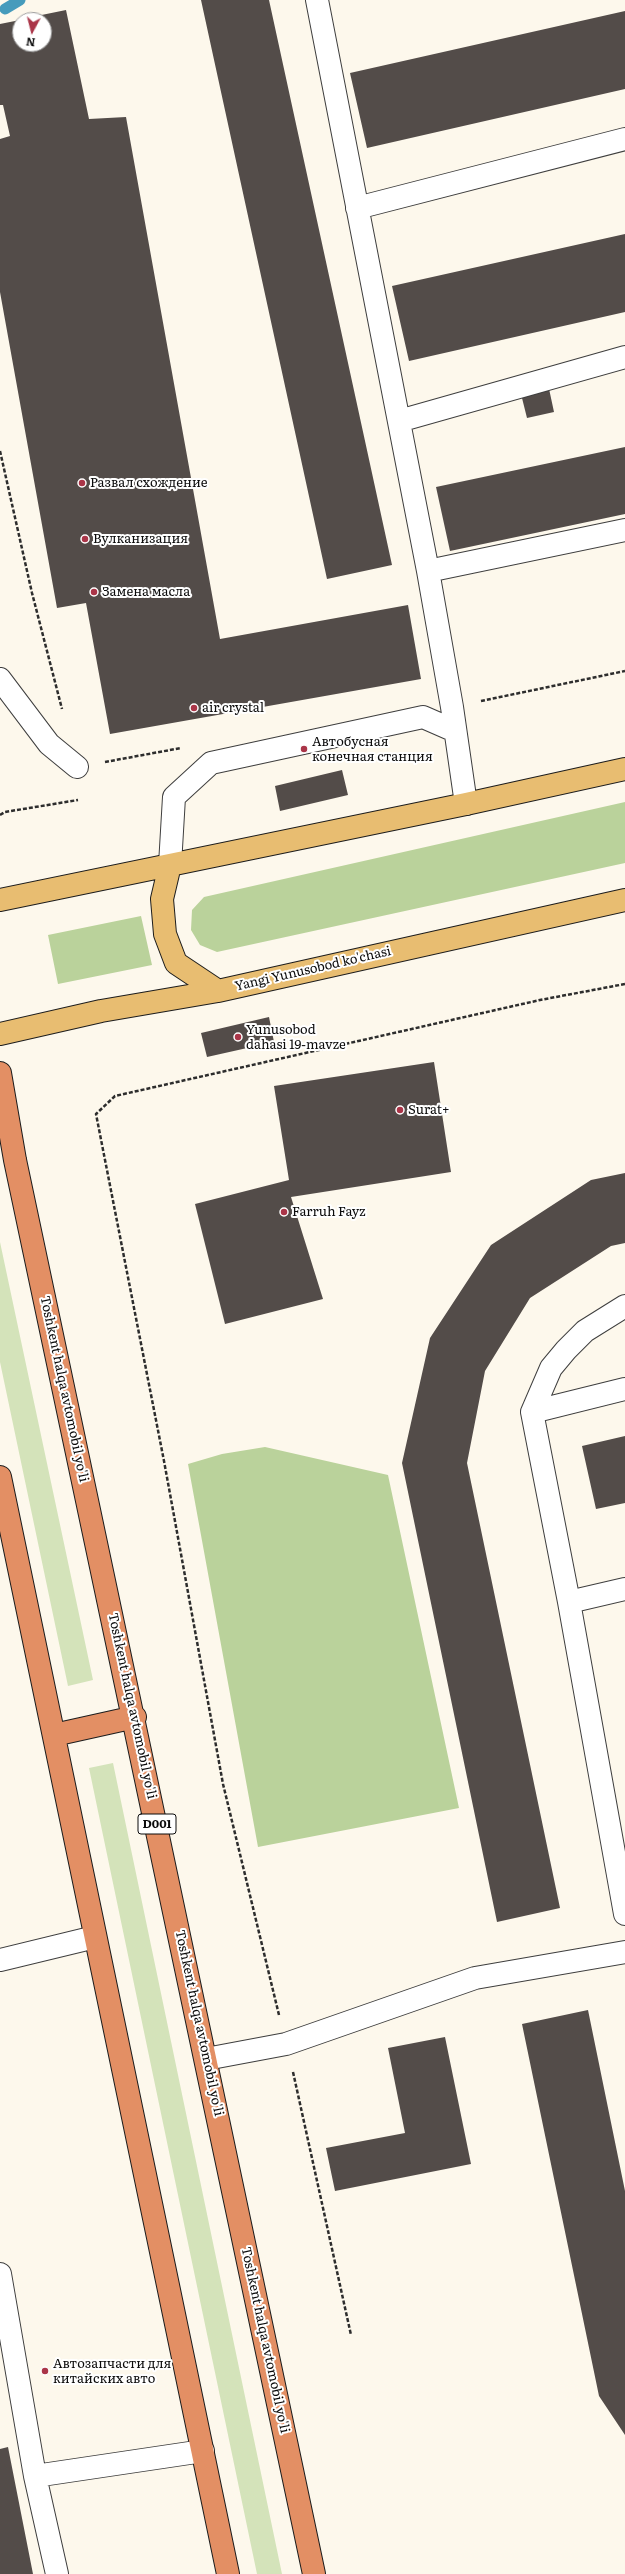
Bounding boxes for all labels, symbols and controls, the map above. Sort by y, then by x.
north arrow [12,12,52,52]
text: N [25,34,36,51]
place label: Развал схождение [90,475,208,491]
marker: Развал схождение [77,478,87,488]
place label: Вулканизация [93,531,188,547]
marker: Вулканизация [80,534,90,544]
place label: Замена масла [102,584,190,600]
marker: Замена масла [89,587,99,597]
place label: air crystal [202,700,264,716]
marker: air crystal [189,703,199,713]
place label: Автобусная конечная станция [312,734,433,765]
marker: Автобусная конечная станция [299,744,309,754]
street label: Yangi Yunusobod ko'chasi [233,943,393,995]
place label: Yunusobod dahasi 19-mavze [246,1022,346,1053]
marker: Yunusobod dahasi 19-mavze [233,1032,243,1042]
place label: Surat+ [408,1102,449,1118]
marker: Surat+ [395,1105,405,1115]
place label: Farruh Fayz [292,1204,366,1220]
marker: Farruh Fayz [279,1207,289,1217]
street label: Toshkent halqa avtomobil yo'li [37,1294,91,1484]
street label: Toshkent halqa avtomobil yo'li [105,1611,159,1801]
road number: D001 [138,1814,176,1834]
street label: Toshkent halqa avtomobil yo'li [172,1928,226,2118]
street label: Toshkent halqa avtomobil yo'li [238,2245,292,2435]
place label: Автозапчасти для китайских авто [53,2356,171,2387]
marker: Автозапчасти для китайских авто [40,2366,50,2376]

